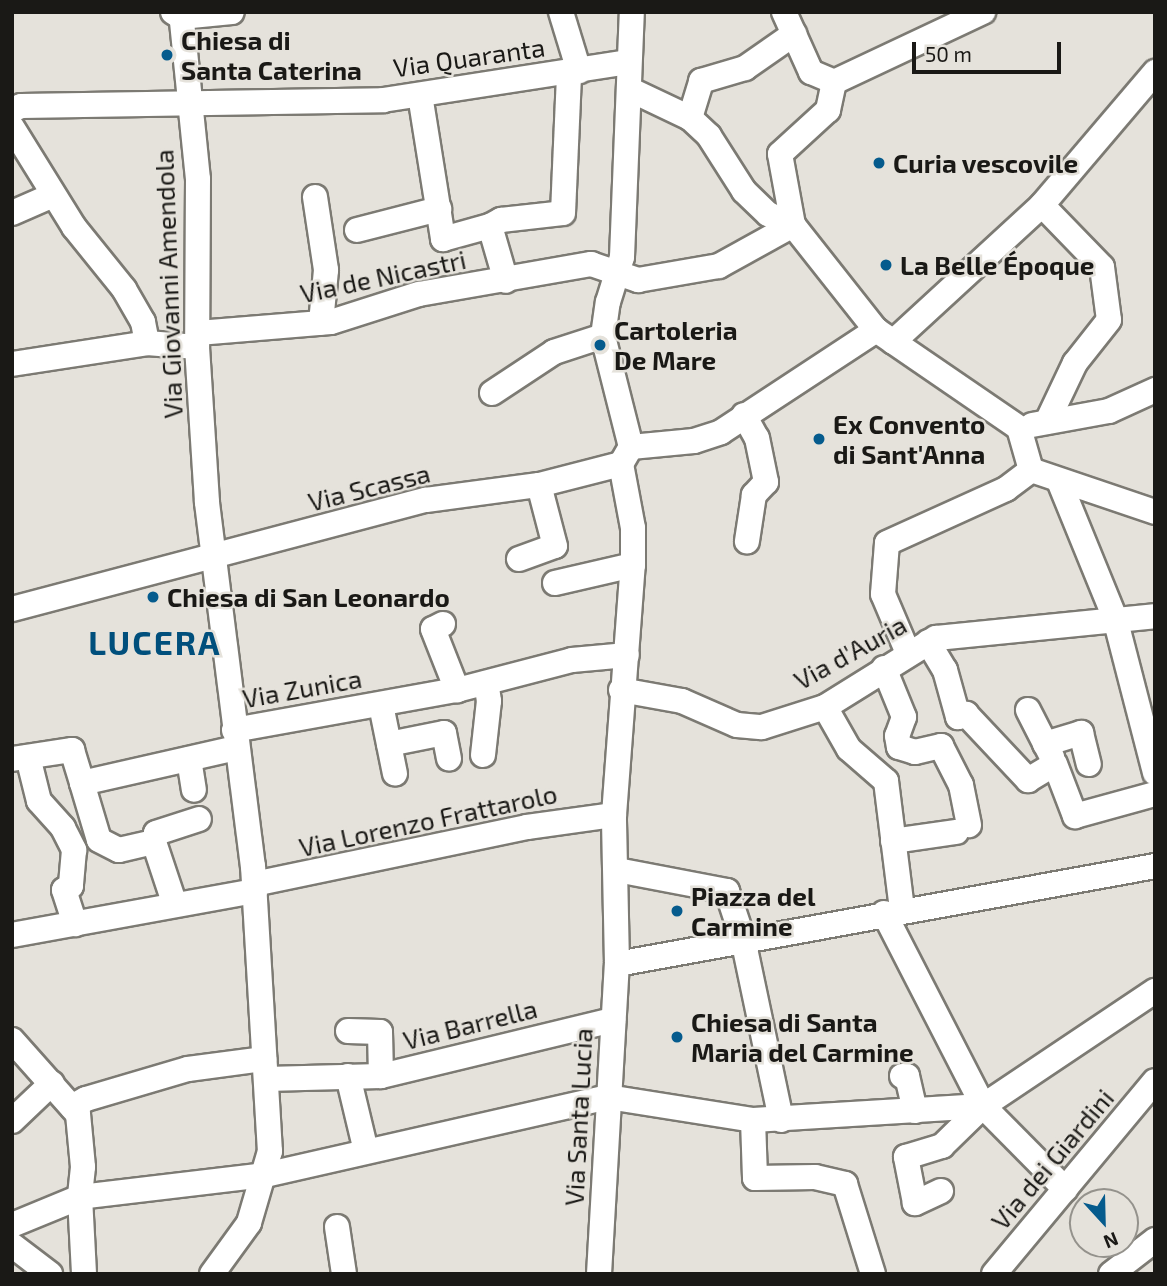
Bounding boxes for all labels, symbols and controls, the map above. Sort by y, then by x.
place label: Chiesa di Santa Caterina [181,24,362,86]
scale bar [915,28,1064,72]
street label: Via Quaranta [391,31,547,83]
text: 50 m [925,41,972,66]
marker: Chiesa di Santa Caterina [159,47,175,63]
place label: Curia vescovile [893,147,1079,179]
street label: Via Giovanni Amendola [148,149,188,419]
marker: Curia vescovile [871,155,887,171]
street label: Via de Nicastri [297,243,469,309]
place label: La Belle Époque [900,249,1095,281]
marker: La Belle Époque [878,257,894,273]
place label: Cartoleria De Mare [614,314,737,376]
marker: Cartoleria De Mare [592,337,608,353]
place label: Ex Convento di Sant'Anna [833,408,985,470]
marker: Ex Convento di Sant'Anna [811,431,827,447]
street label: Via Scassa [305,457,433,517]
place label: Chiesa di San Leonardo [167,581,450,613]
marker: Chiesa di San Leonardo [145,589,161,605]
street label: Via d'Auria [788,608,912,696]
district label: LUCERA [89,623,221,663]
street label: Via Zunica [240,662,364,714]
street label: Via Lorenzo Frattarolo [296,777,560,863]
place label: Piazza del Carmine [691,880,816,942]
marker: Piazza del Carmine [669,903,685,919]
street label: Via Barrella [400,992,540,1056]
place label: Chiesa di Santa Maria del Carmine [691,1006,914,1068]
street label: Via Santa Lucia [558,1027,598,1207]
marker: Chiesa di Santa Maria del Carmine [669,1029,685,1045]
street label: Via dei Giardini [984,1082,1120,1236]
north arrow [1069,1188,1139,1258]
text: N [1101,1228,1122,1254]

